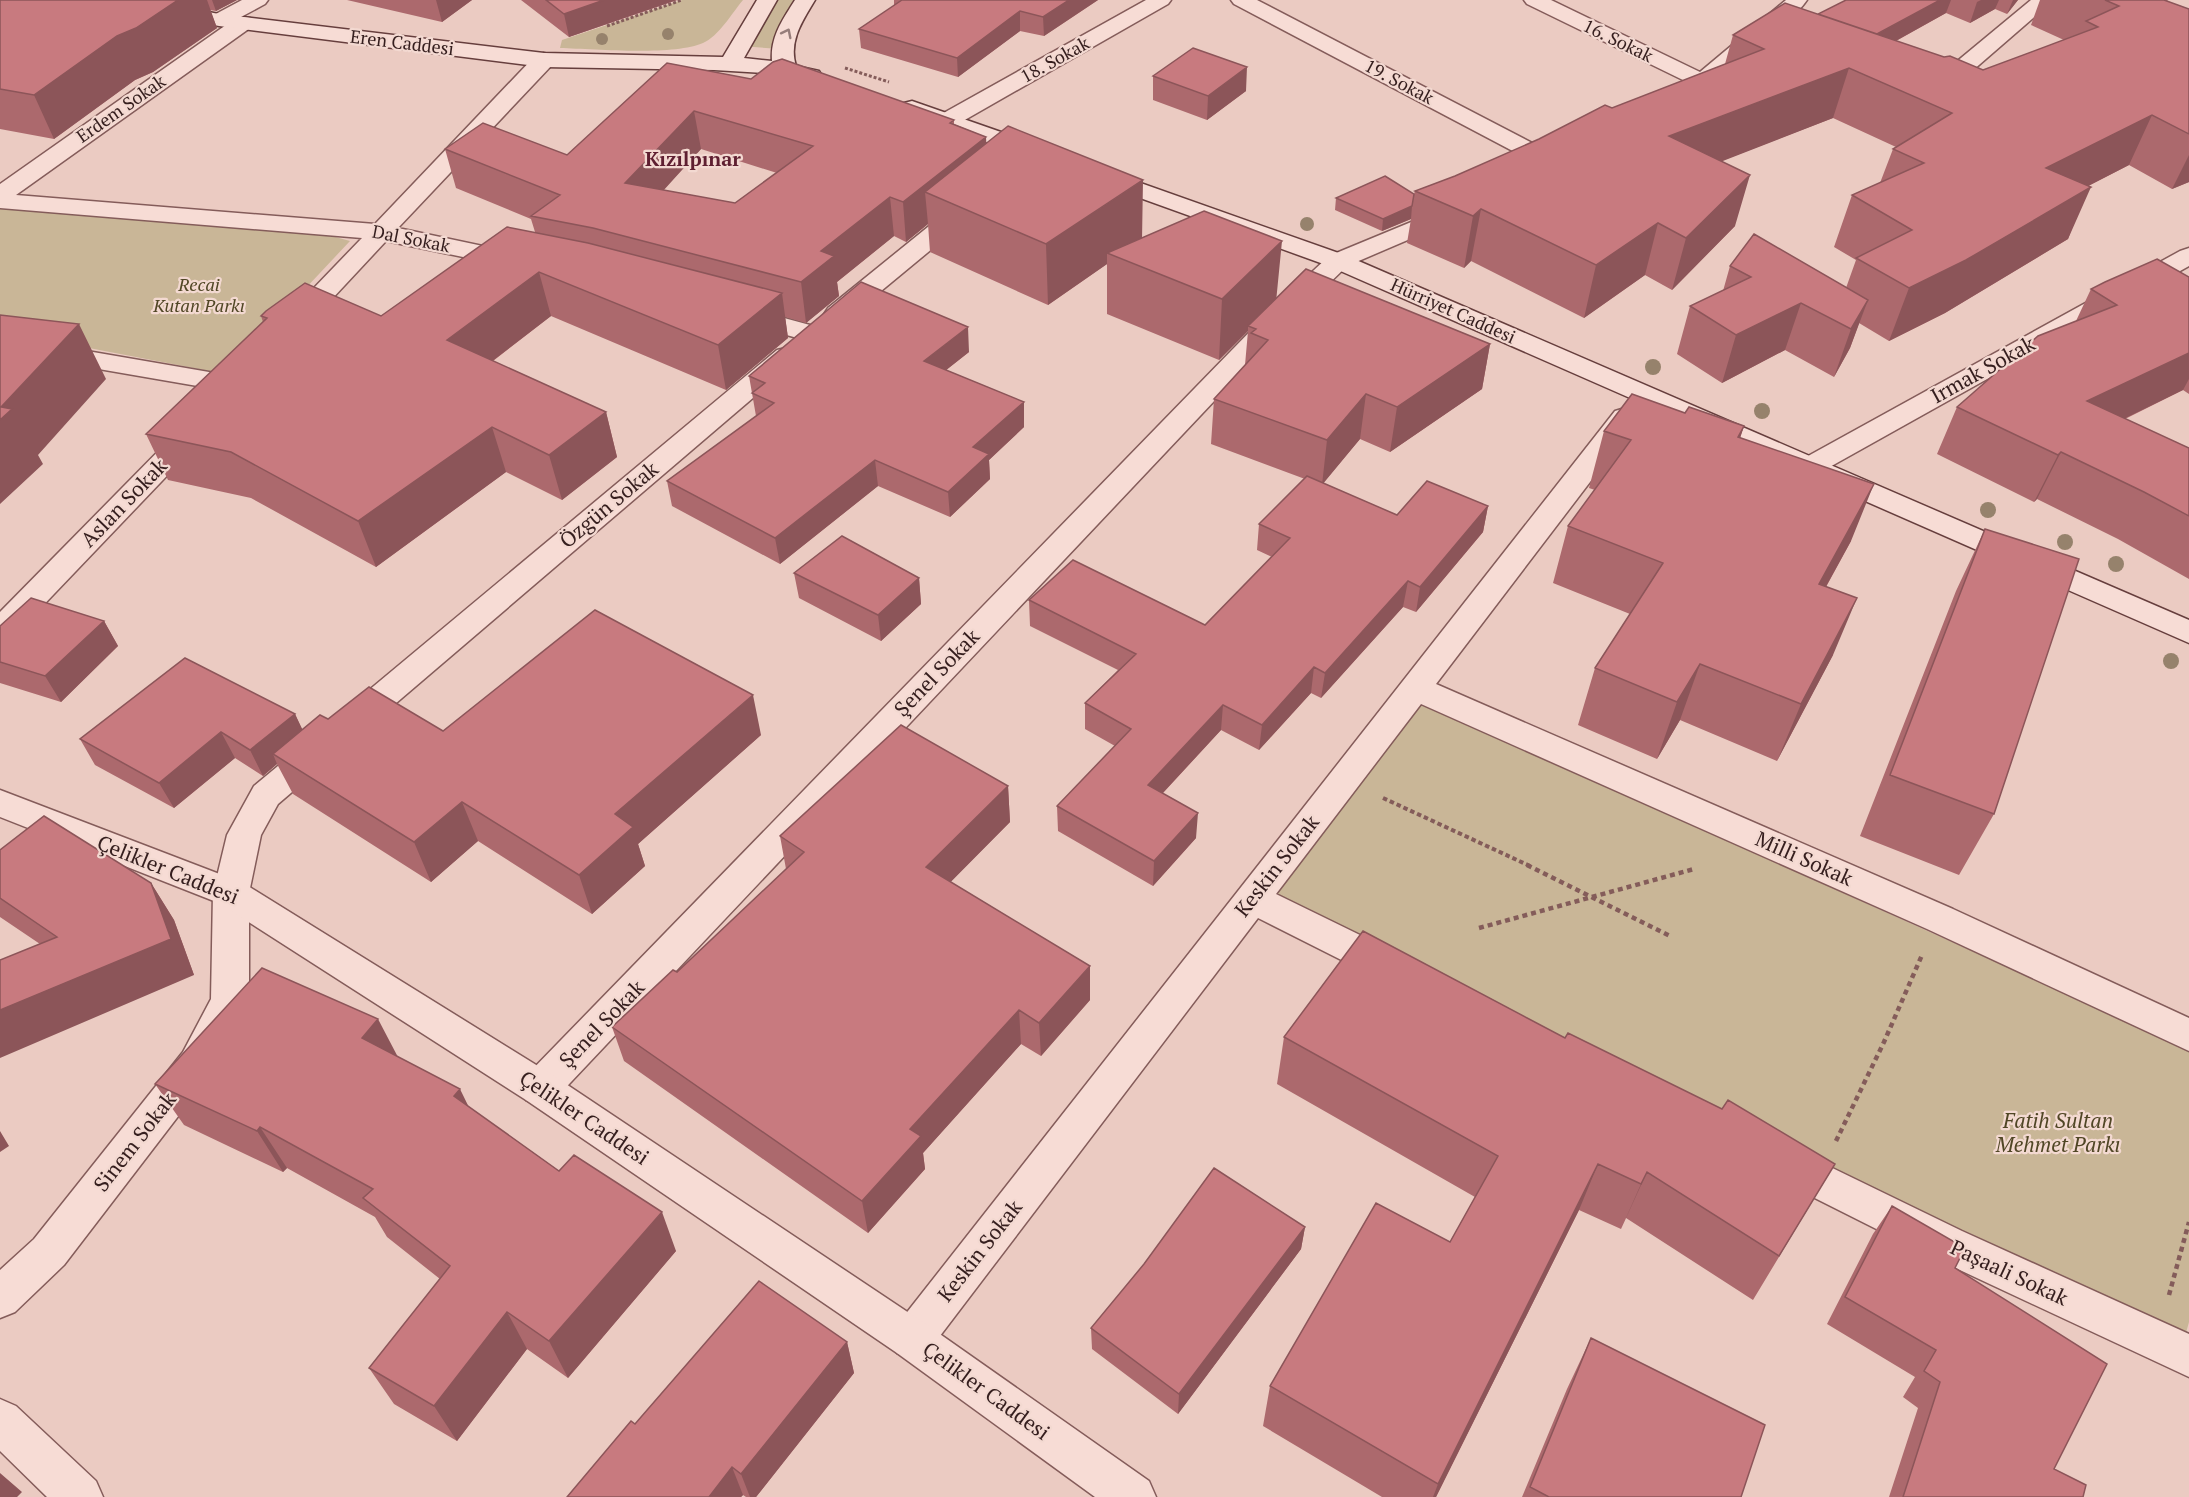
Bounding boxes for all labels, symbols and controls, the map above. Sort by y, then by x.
street label: 16. Sokak [1579,13,1658,68]
street label: Eren Caddesi [349,24,455,60]
one-way arrow [779,29,791,40]
street label: 18. Sokak [1016,30,1094,88]
street label: 19. Sokak [1361,53,1439,110]
street label: Erdem Sokak [71,68,170,148]
district label: Kızılpınar [645,145,741,172]
street label: Dal Sokak [370,219,453,257]
park label: Recai Kutan Parkı [152,272,245,317]
street label: Hürriyet Caddesi [1387,272,1520,348]
street label: Irmak Sokak [1925,329,2040,409]
street label: Aslan Sokak [74,452,173,553]
street label: Özgün Sokak [553,455,664,554]
street label: Şenel Sokak [888,622,985,722]
street label: Keskin Sokak [1228,809,1325,922]
street label: Milli Sokak [1751,824,1858,892]
street label: Çelikler Caddesi [93,828,243,910]
street label: Şenel Sokak [553,973,650,1073]
street label: Çelikler Caddesi [514,1063,655,1171]
street label: Sinem Sokak [87,1086,182,1197]
park label: Fatih Sultan Mehmet Parkı [1995,1106,2120,1158]
street label: Keskin Sokak [931,1194,1028,1307]
street label: Paşaali Sokak [1946,1233,2073,1312]
street label: Çelikler Caddesi [917,1335,1056,1446]

